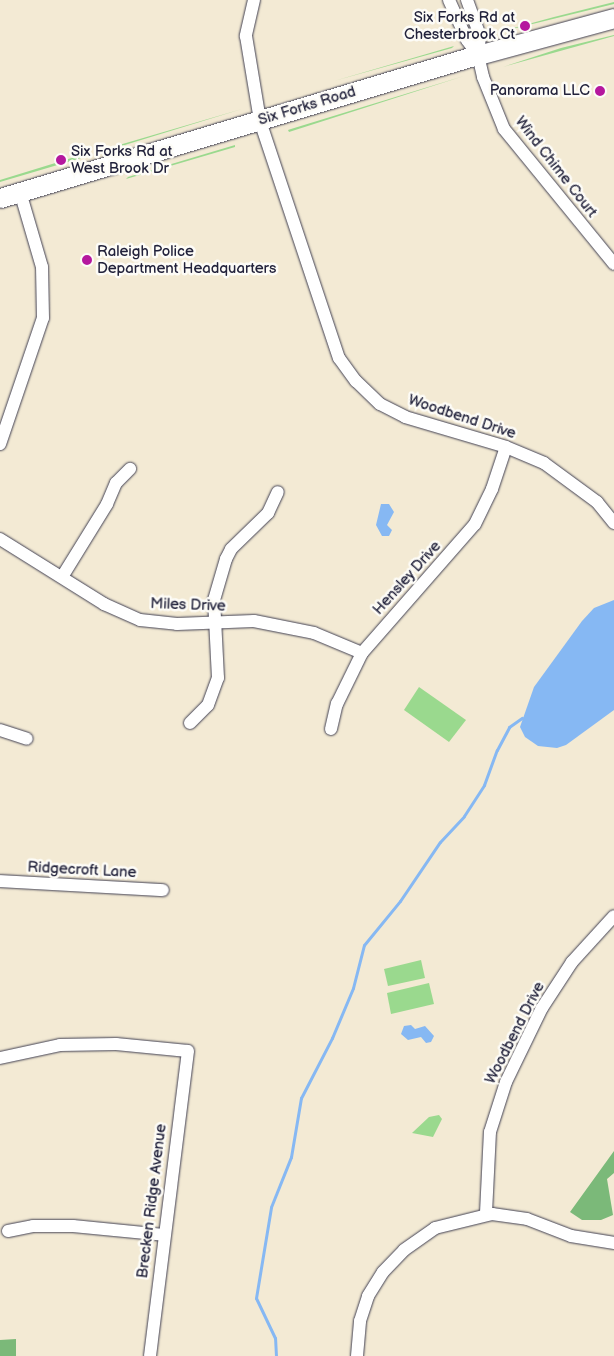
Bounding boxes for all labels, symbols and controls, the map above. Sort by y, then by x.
place label: Six Forks Rd at Chesterbrook Ct [404,8,515,43]
marker: Six Forks Rd at Chesterbrook Ct [519,20,531,32]
place label: Panorama LLC [490,82,590,100]
street label: Six Forks Road [256,83,358,129]
marker: Panorama LLC [594,85,606,97]
street label: Wind Chime Court [511,113,601,221]
place label: Six Forks Rd at West Brook Dr [71,142,172,177]
marker: Six Forks Rd at West Brook Dr [55,154,67,166]
place label: Raleigh Police Department Headquarters [97,242,276,277]
marker: Raleigh Police Department Headquarters [81,254,93,266]
street label: Woodbend Drive [406,391,518,443]
street label: Hensley Drive [369,537,445,619]
street label: Miles Drive [150,595,226,615]
street label: Ridgecroft Lane [27,858,137,882]
street label: Woodbend Drive [482,979,548,1087]
street label: Brecken Ridge Avenue [134,1123,170,1279]

